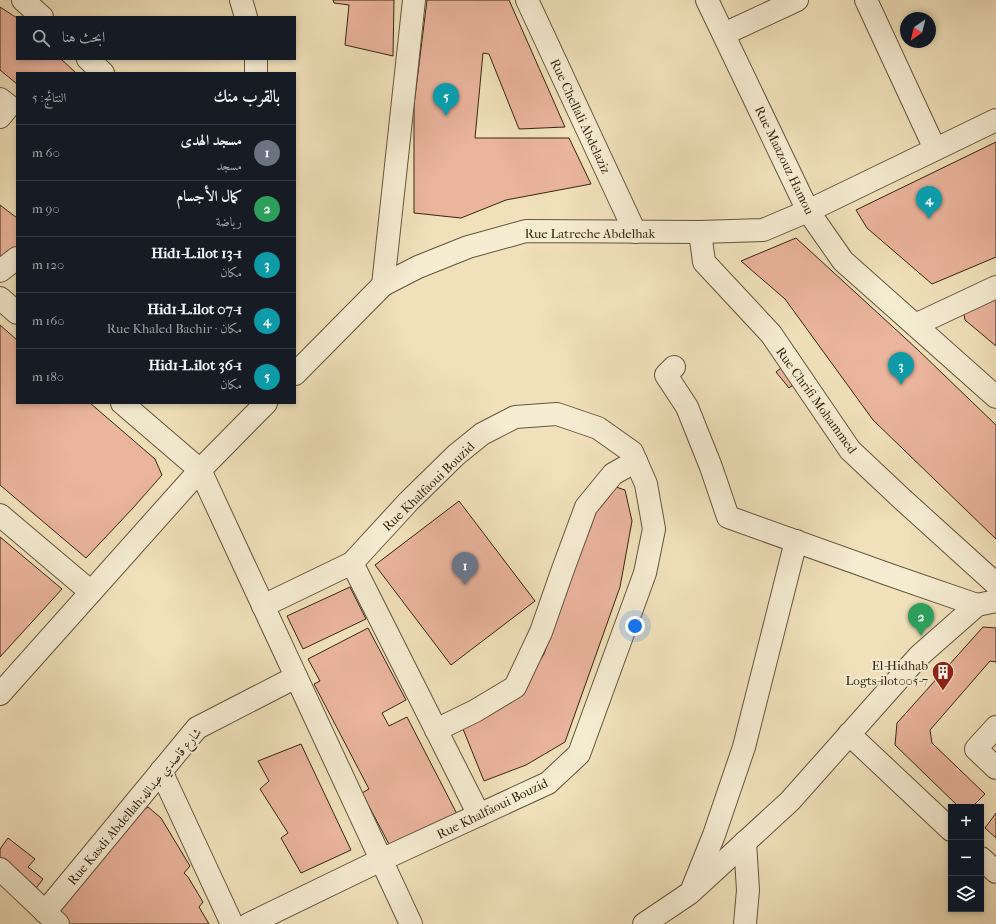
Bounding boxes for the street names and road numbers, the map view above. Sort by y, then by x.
street label: Rue Chellali Abdelaziz [547,56,614,176]
street label: Rue Maazouz Hamou [752,104,818,217]
street label: Rue Latreche Abdelhak [525,226,656,241]
street label: Rue Chrifi Mohammed [773,344,861,457]
street label: Rue Khalfaoui Bouzid [379,438,478,534]
street label: Rue Kasdi Abdellah;شارع قاصدي عبدالله [64,725,208,890]
street label: Rue Khalfaoui Bouzid [434,775,551,842]

